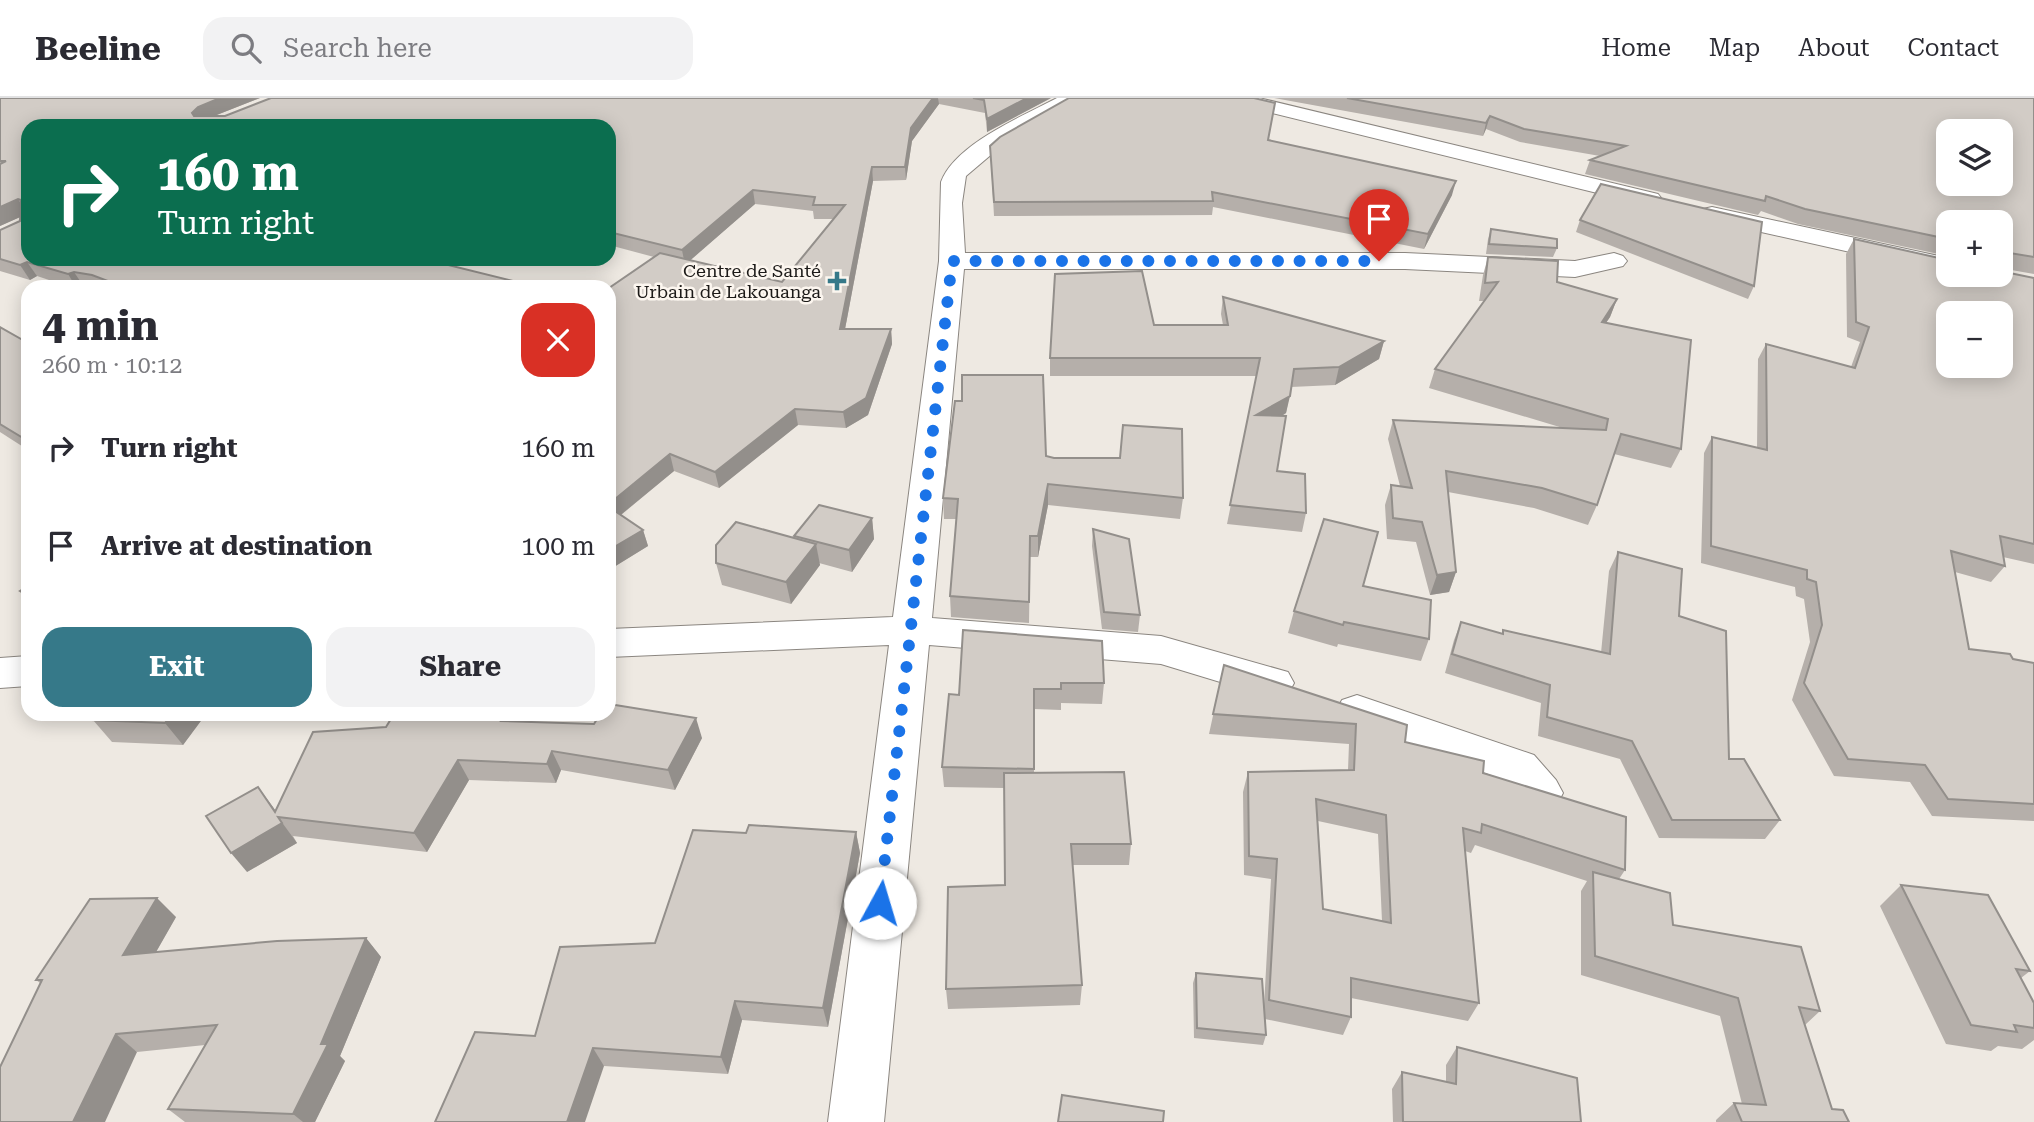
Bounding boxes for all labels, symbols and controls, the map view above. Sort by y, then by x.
search box [203,17,693,80]
text: Beeline [35,29,161,68]
icon: search [227,29,265,67]
text: Search here [283,33,432,63]
text: Home [1601,34,1671,62]
text: Map [1709,34,1760,62]
text: About [1798,34,1869,62]
text: Contact [1907,34,1999,62]
map controls [1936,119,2013,378]
button: layers [1936,119,2013,196]
text: 160 m [157,145,299,202]
icon: right [42,147,133,238]
pin [1349,189,1409,261]
icon: arrive [1360,200,1398,238]
text: Turn right [157,204,314,242]
button: + [1936,210,2013,287]
place label: Centre de Santé Urbain de Lakouanga [635,260,821,302]
marker: Centre de Santé Urbain de Lakouanga [827,271,847,291]
text: 4 min [42,301,159,350]
button: − [1936,301,2013,378]
button: close [521,303,595,377]
text: 260 m · 10:12 [42,352,182,379]
icon: right [42,429,80,467]
text: Turn right [101,433,237,463]
text: 160 m [521,433,595,463]
icon: arrive [42,527,80,565]
text: Arrive at destination [101,531,372,561]
text: 100 m [521,531,595,561]
button: Exit [42,627,312,707]
button: Share [326,627,595,707]
position arrow [843,866,917,940]

